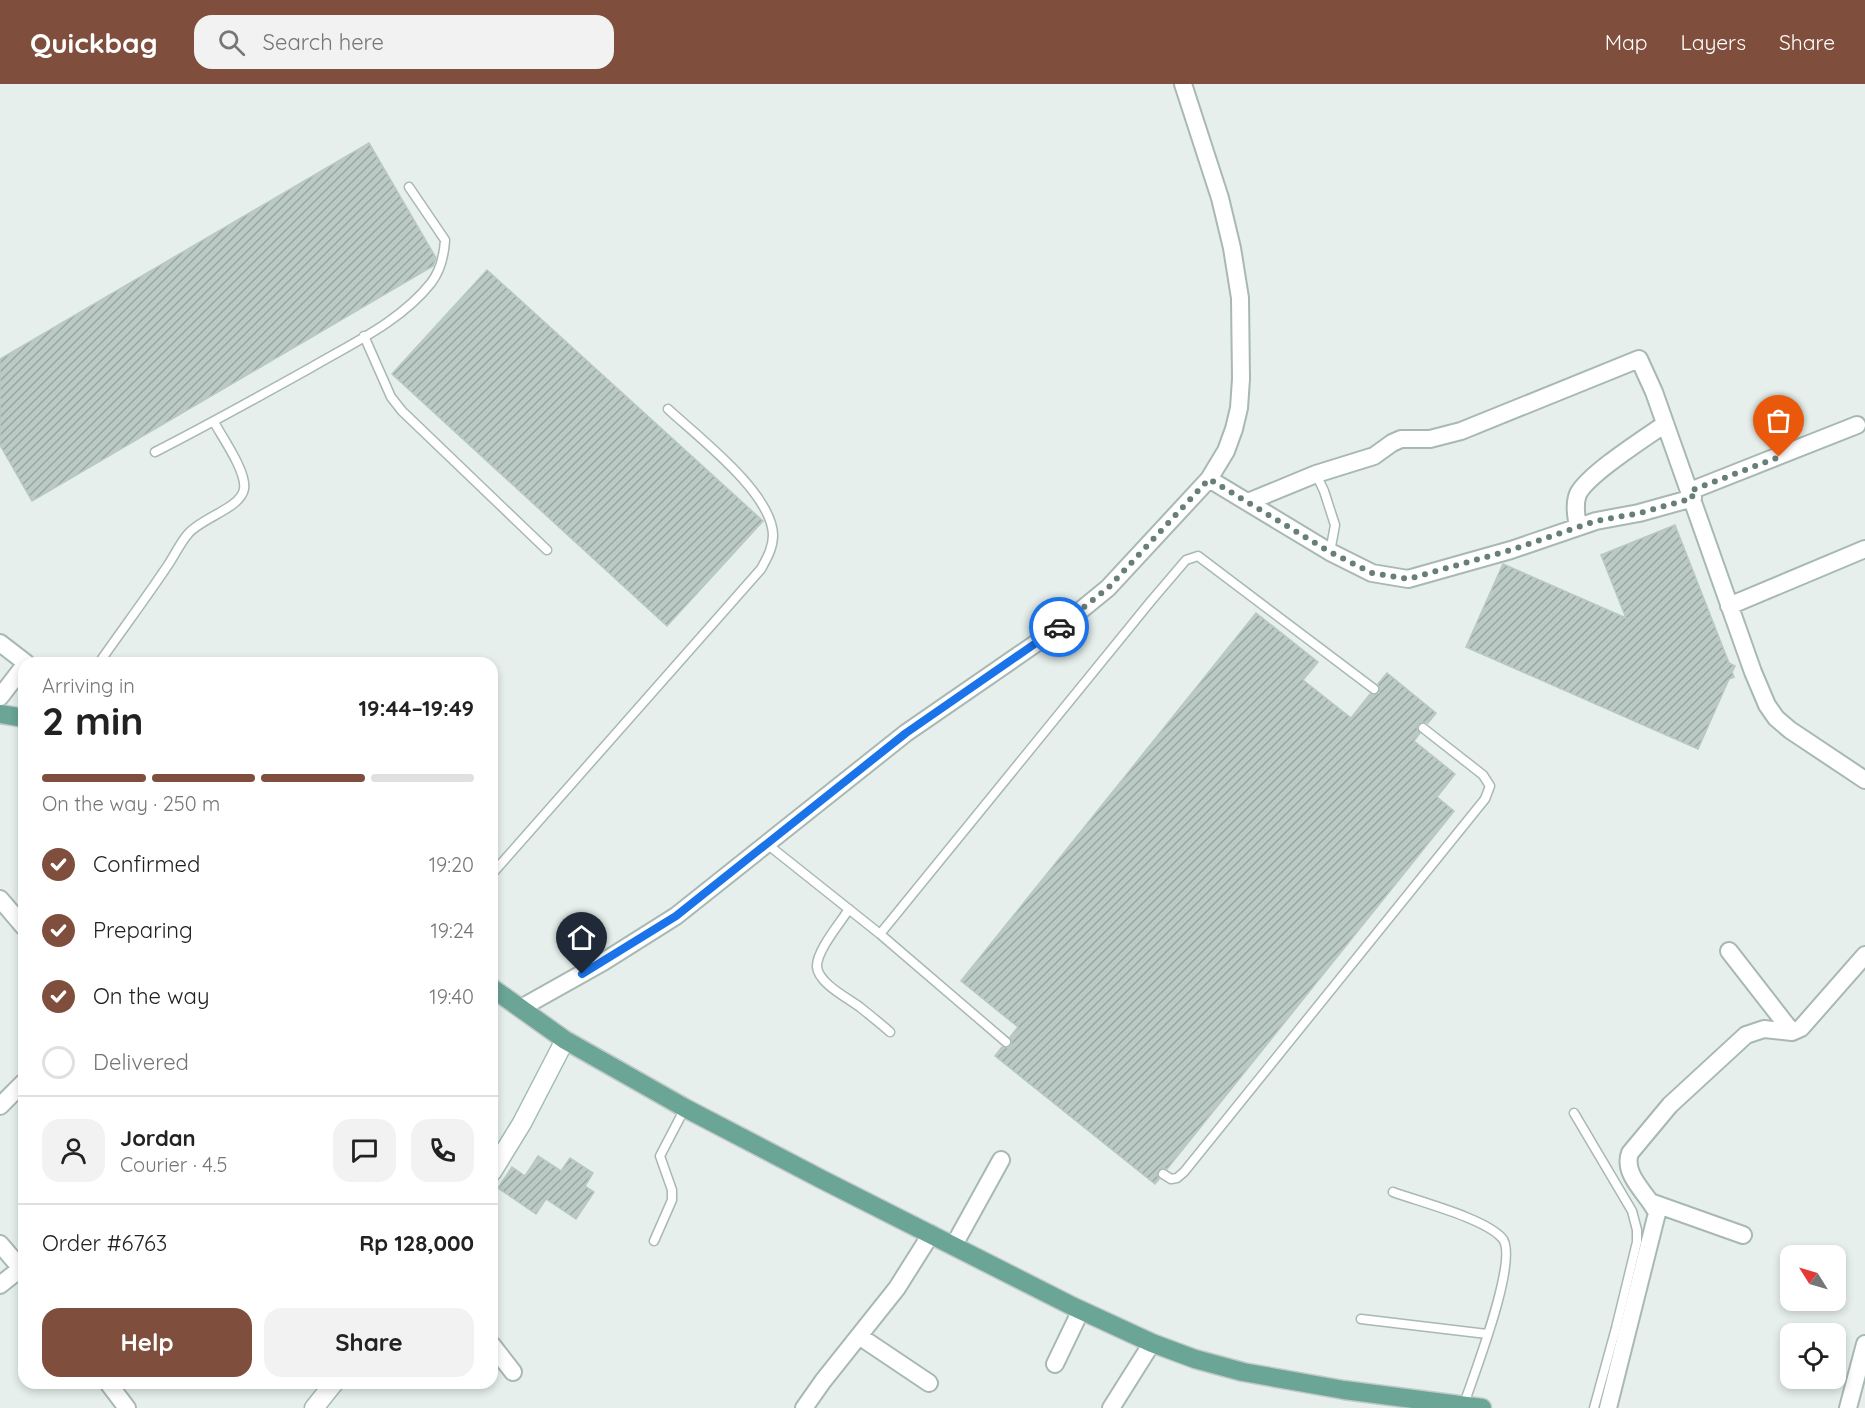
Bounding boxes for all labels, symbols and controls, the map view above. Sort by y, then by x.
search box [194,15,614,69]
text: Quickbag [30,25,158,60]
icon: search [215,26,248,59]
text: Search here [263,28,384,56]
text: Map [1605,29,1648,55]
text: Layers [1681,29,1746,55]
text: Share [1779,29,1835,55]
pin [1753,395,1804,457]
icon: bag [1762,404,1795,437]
courier [1029,597,1089,657]
icon: car [1043,611,1076,644]
text: Arriving in [42,673,135,698]
text: 19:44–19:49 [359,694,474,722]
text: 2 min [42,696,144,745]
text: On the way · 250 m [42,791,220,816]
icon: check [42,848,75,881]
text: Confirmed [93,850,200,878]
text: 19:20 [429,852,474,877]
pin [556,912,607,974]
icon: check [42,914,75,947]
text: Preparing [93,916,193,944]
text: 19:24 [430,918,474,943]
icon: home [565,921,598,954]
icon: check [42,980,75,1013]
text: On the way [93,982,209,1010]
text: 19:40 [429,984,474,1009]
text: Delivered [93,1048,189,1076]
button: person [42,1119,105,1182]
button: chat [333,1119,396,1182]
button: phone [411,1119,474,1182]
text: Jordan [120,1124,196,1152]
text: Courier · 4.5 [120,1152,227,1177]
text: Order #6763 [42,1229,167,1257]
text: Rp 128,000 [359,1229,474,1257]
north arrow [1780,1245,1846,1311]
map controls [1780,1245,1846,1389]
button: Help [42,1308,252,1377]
button: Share [264,1308,474,1377]
button: locate [1780,1323,1846,1389]

